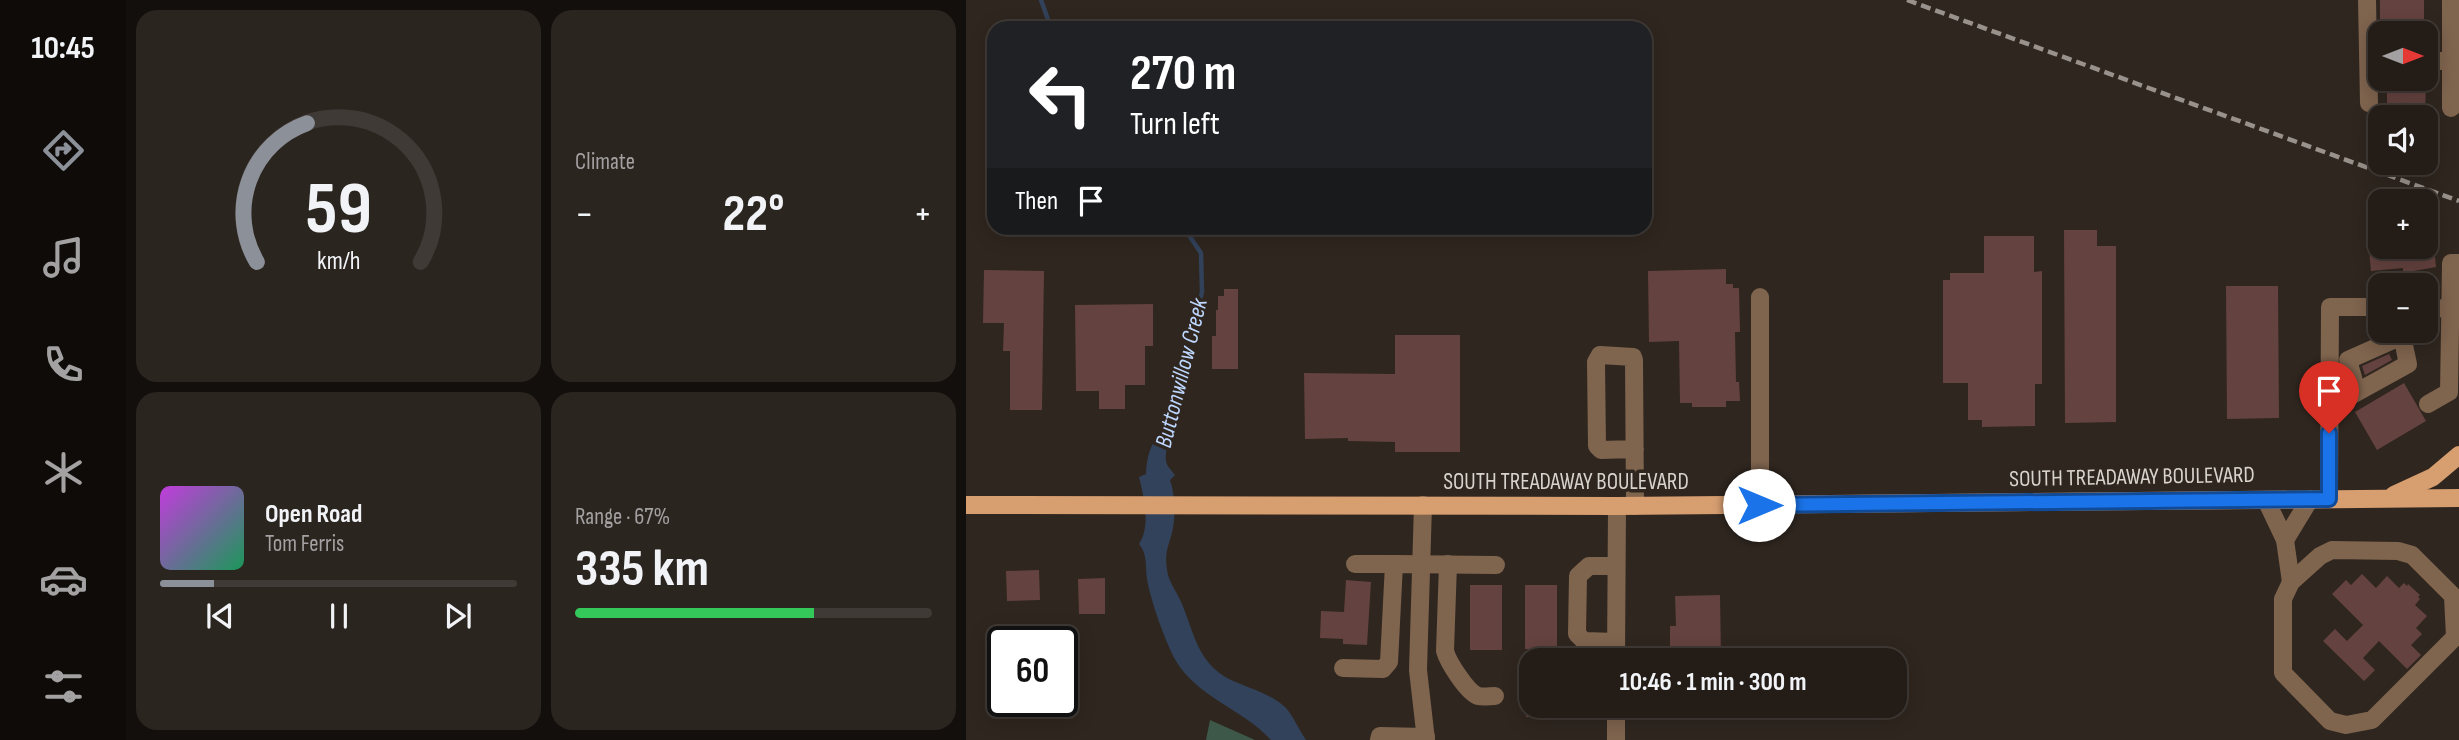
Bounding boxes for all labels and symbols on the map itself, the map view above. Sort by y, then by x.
north arrow [2368,21,2438,91]
water label: Buttonwillow Creek [1149,294,1214,451]
pin [2299,361,2359,433]
street label: SOUTH TREADAWAY BOULEVARD [2009,461,2255,493]
street label: SOUTH TREADAWAY BOULEVARD [1443,468,1689,496]
position arrow [1722,468,1796,542]
speed limit sign: 60 [987,626,1078,717]

